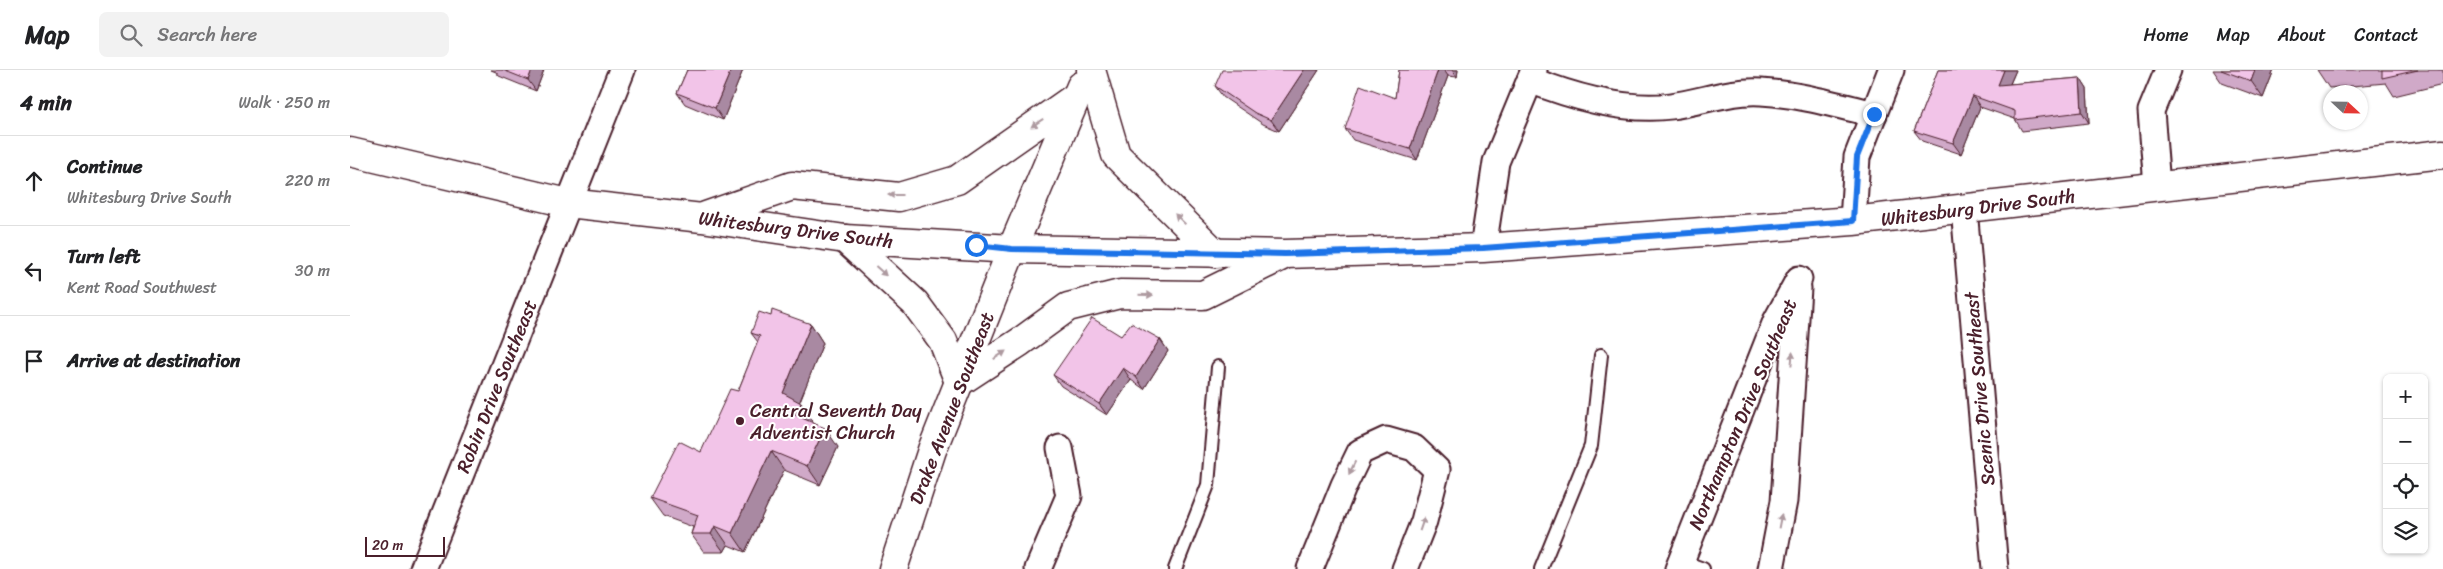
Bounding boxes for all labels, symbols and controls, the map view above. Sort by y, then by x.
search box [99,12,449,57]
text: Map [25,14,69,56]
text: Search here [157,18,257,51]
text: Home [2144,19,2189,51]
text: Map [2217,19,2250,51]
text: About [2278,19,2326,51]
text: Contact [2354,19,2418,51]
icon: search [117,21,145,49]
text: 4 min [20,84,72,122]
north arrow [2323,85,2368,130]
text: Walk · 250 m [238,88,330,117]
route end [1863,103,1886,126]
one-way arrow [1030,118,1044,128]
text: Continue [67,150,143,183]
text: 220 m [285,166,330,195]
icon: ahead [20,167,48,195]
street label: Whitesburg Drive South [1879,179,2077,236]
text: Whitesburg Drive South [67,183,232,212]
one-way arrow [886,192,902,200]
street label: Whitesburg Drive South [697,201,895,258]
one-way arrow [1174,213,1186,225]
route start [965,234,988,257]
text: Turn left [67,240,140,273]
text: 30 m [295,256,330,285]
icon: left [20,257,48,285]
one-way arrow [875,266,887,277]
text: Kent Road Southwest [67,273,217,302]
street label: Scenic Drive Southeast [1954,289,2004,487]
one-way arrow [1138,291,1154,299]
street label: Northampton Drive Southeast [1679,293,1806,535]
street label: Robin Drive Southeast [447,294,546,478]
street label: Drake Avenue Southeast [899,307,1003,509]
text: Arrive at destination [67,344,240,377]
icon: arrive [20,347,48,375]
one-way arrow [993,350,1007,360]
one-way arrow [1789,351,1797,367]
map controls [2383,374,2428,554]
button: + [2383,374,2428,419]
place label: Central Seventh Day Adventist Church [749,394,922,449]
marker: Central Seventh Day Adventist Church [734,415,746,427]
button: − [2383,419,2428,464]
one-way arrow [1348,461,1356,475]
button: locate [2383,464,2428,509]
button: layers [2383,509,2428,554]
one-way arrow [1776,513,1784,529]
one-way arrow [1419,516,1426,531]
text: 20 m [372,533,403,558]
scale bar [365,534,445,557]

